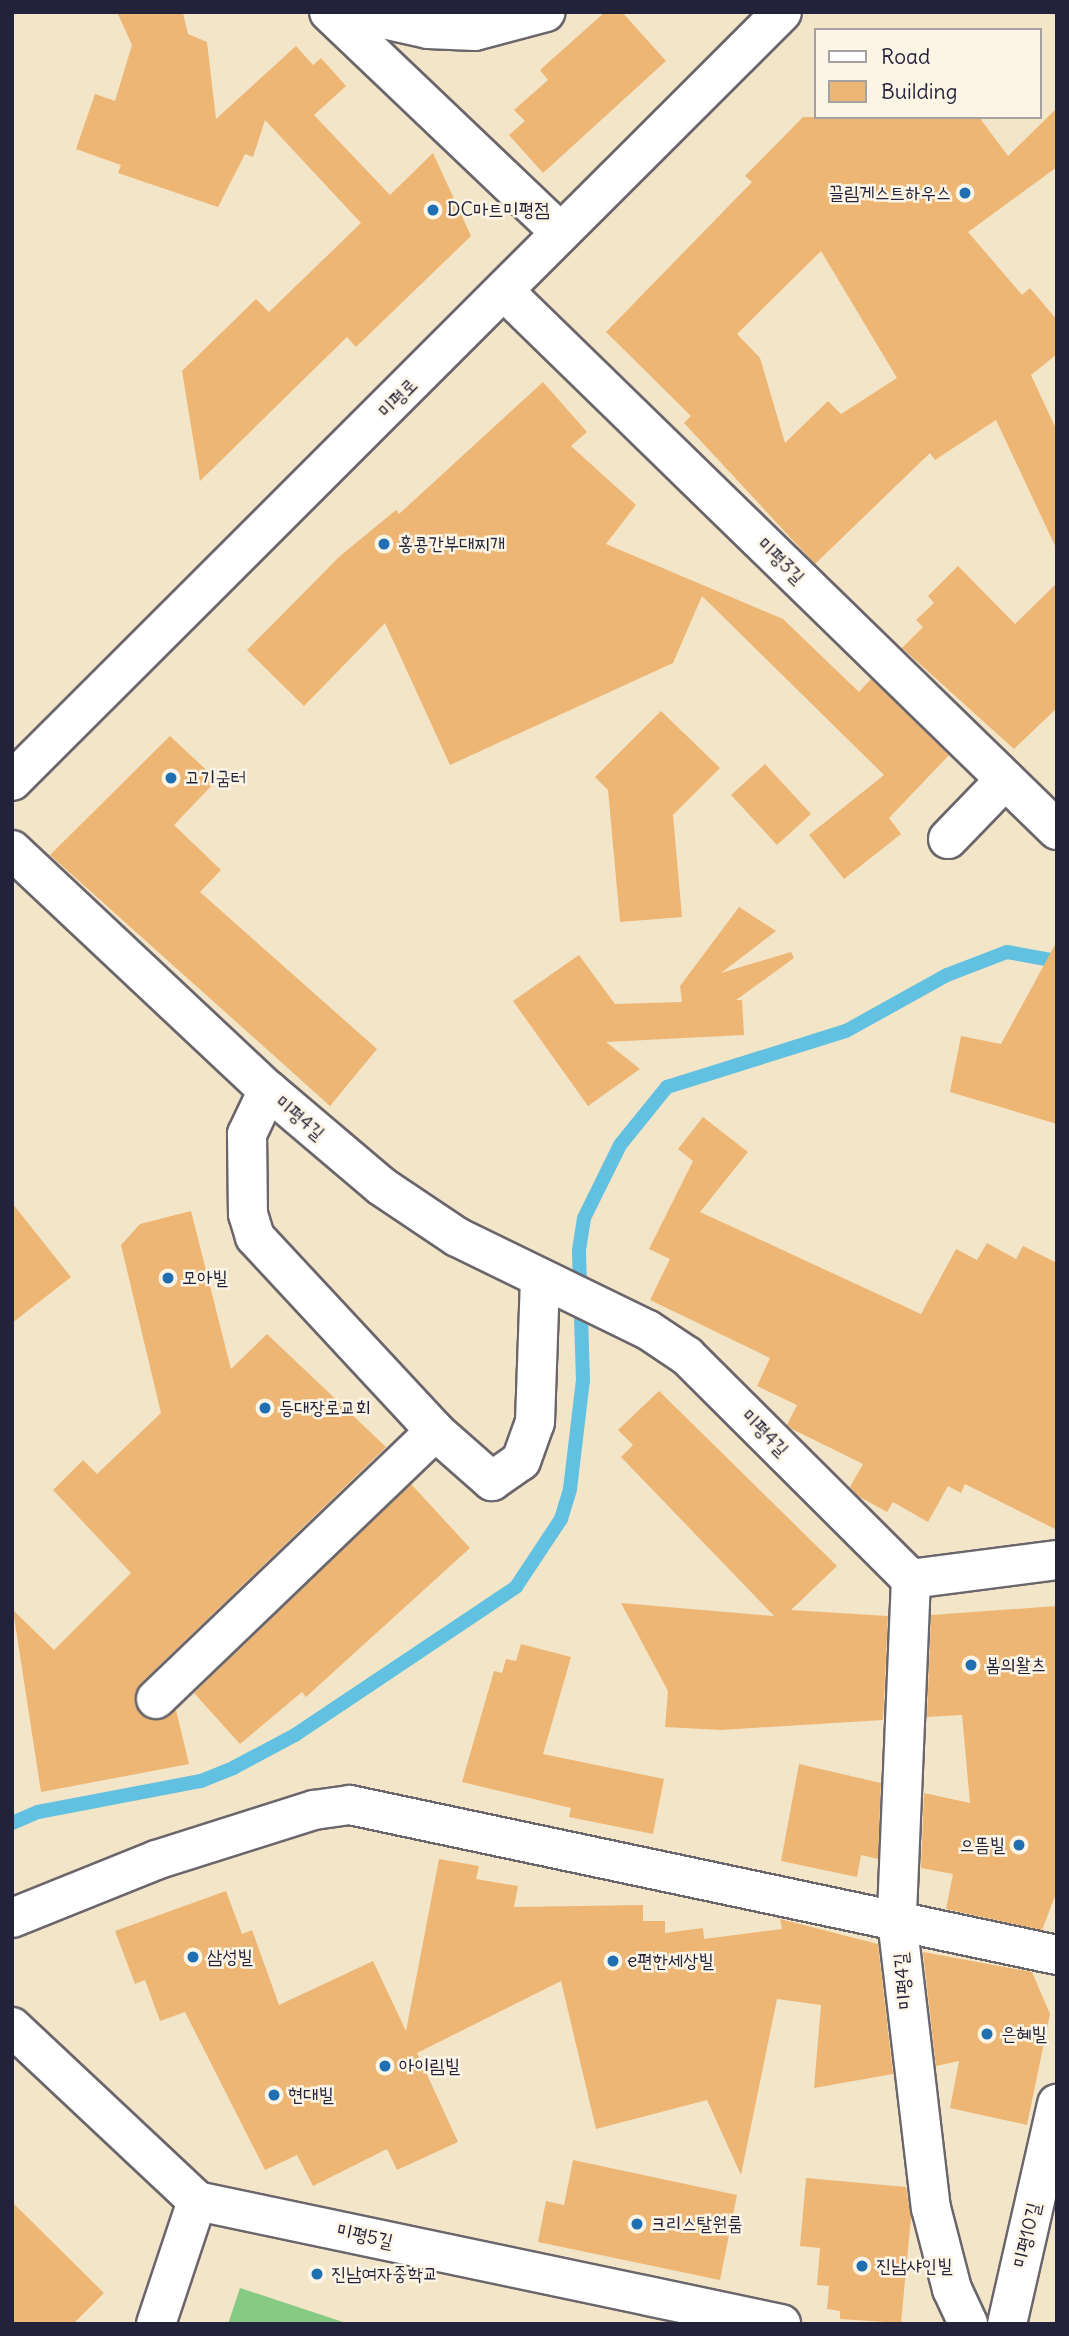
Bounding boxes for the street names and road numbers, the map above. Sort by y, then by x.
street label: 미평로 [374,374,422,422]
street label: 미평3길 [753,533,809,589]
street label: 미평4길 [271,1091,329,1145]
street label: 미평4길 [737,1405,793,1461]
street label: 미평4길 [889,1952,917,2010]
street label: 미평10길 [1008,2200,1046,2270]
street label: 미평5길 [335,2219,395,2253]

